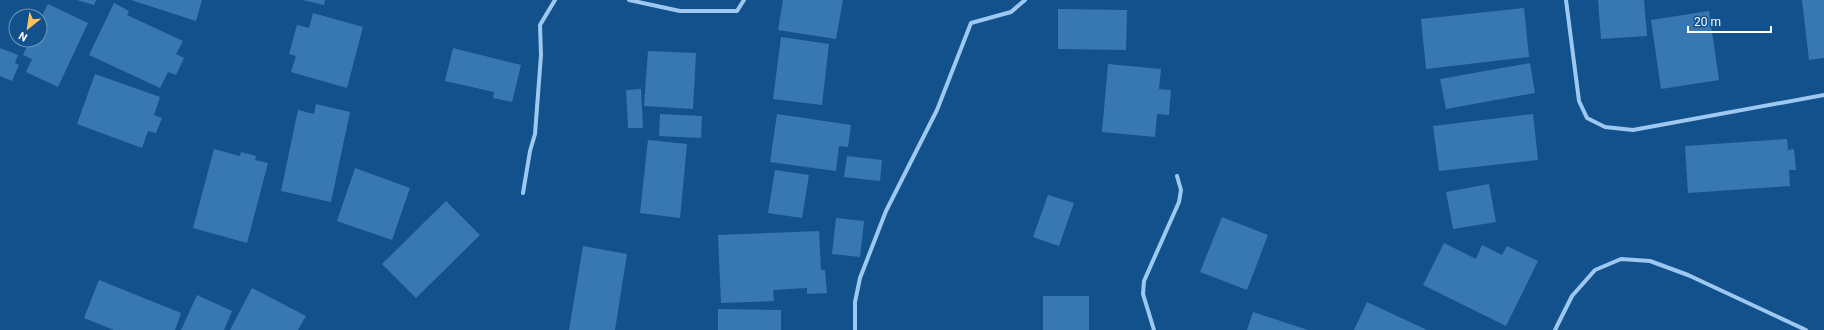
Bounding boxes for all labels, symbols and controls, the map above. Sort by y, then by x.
north arrow [8,8,48,48]
scale bar [1688,8,1771,34]
text: 20 m [1694,15,1721,29]
text: N [16,29,30,44]

